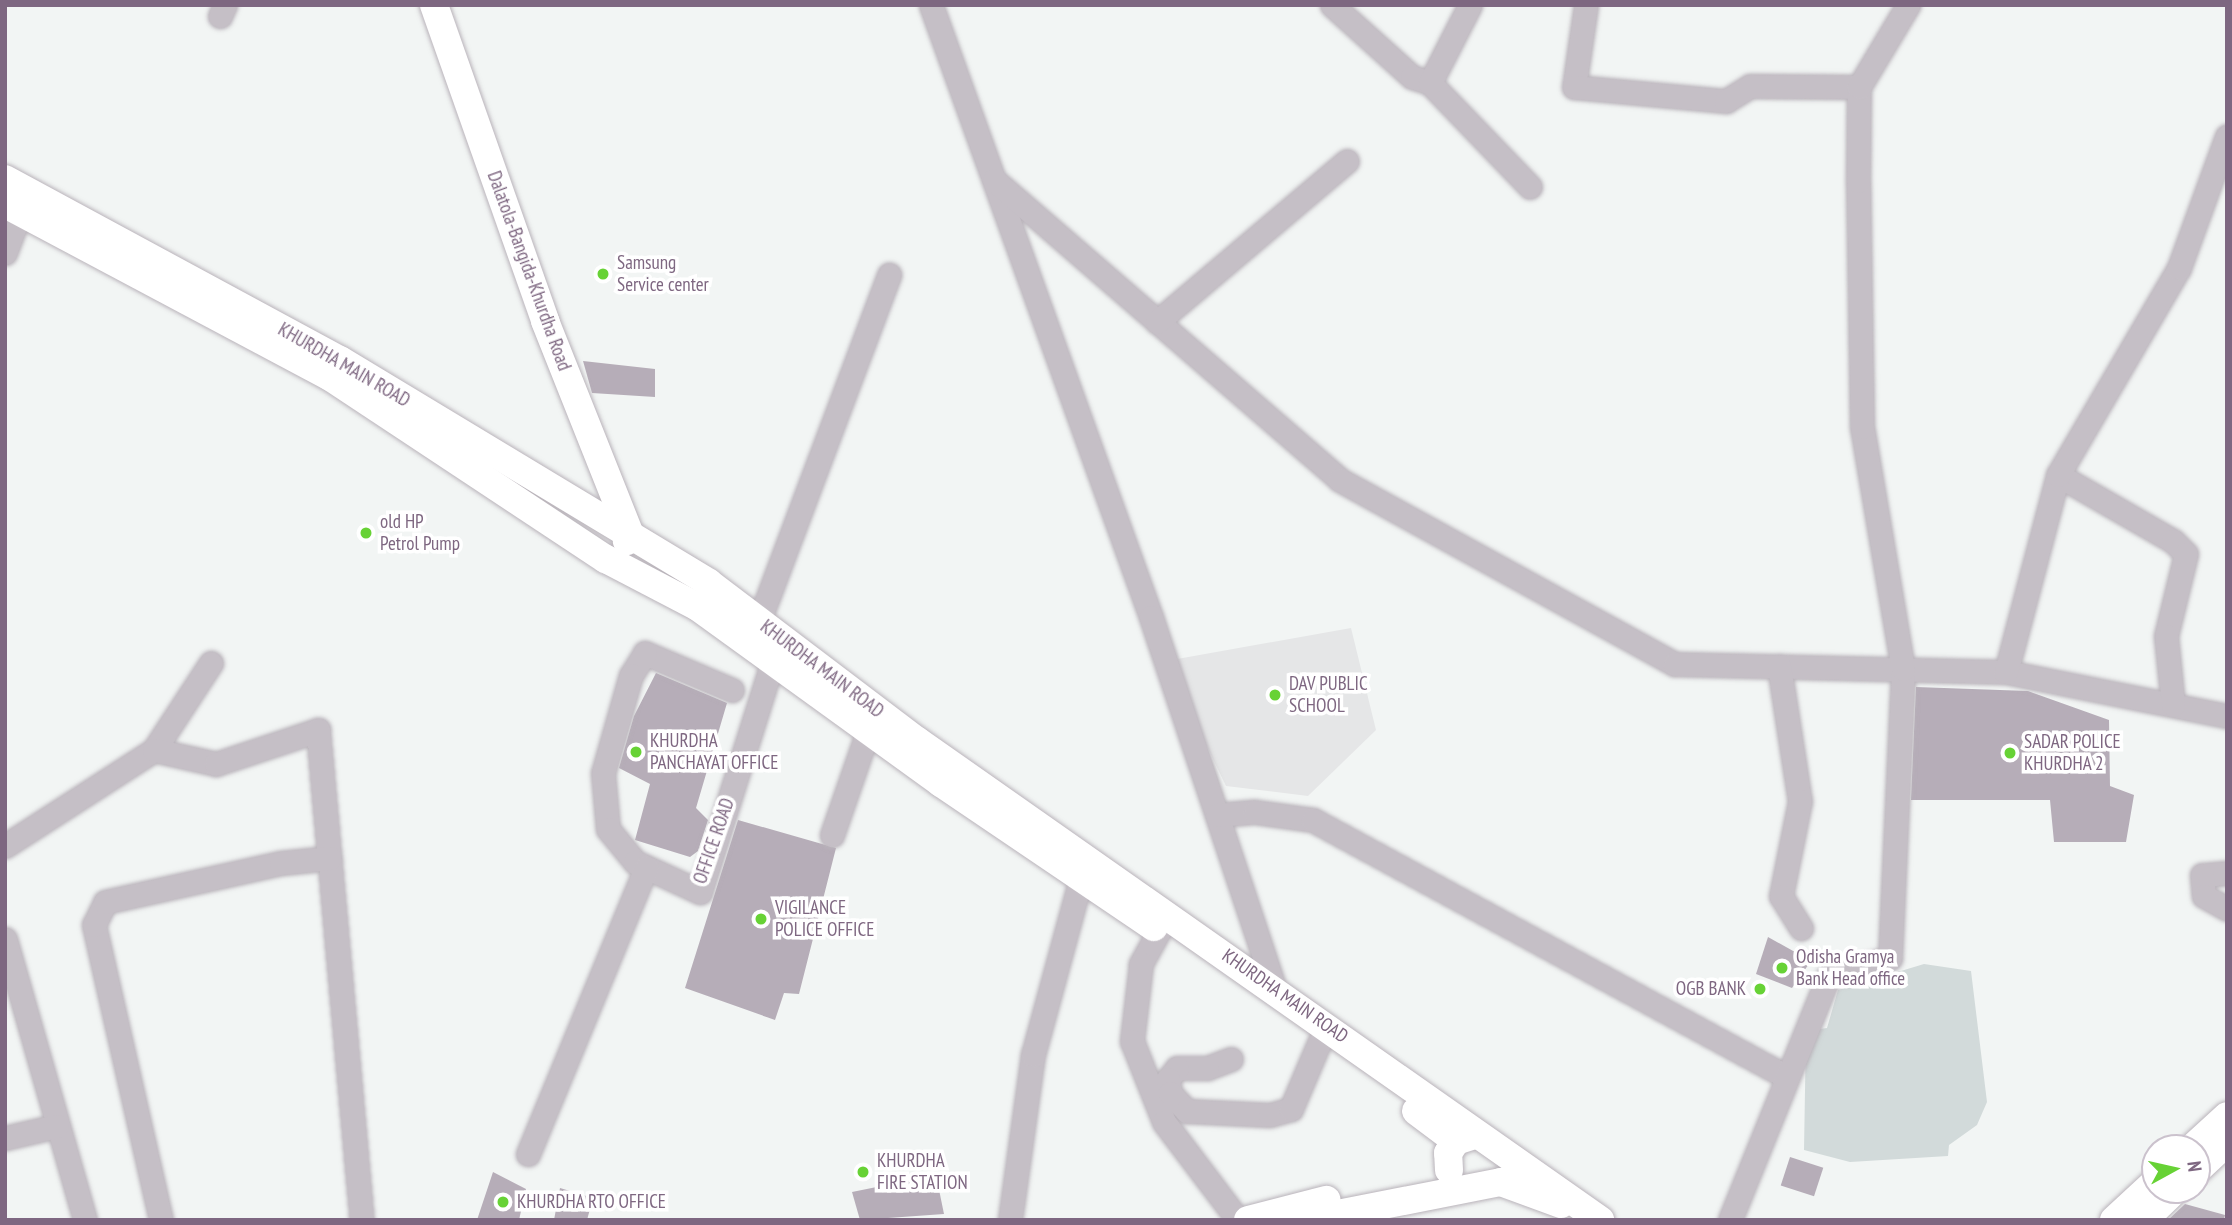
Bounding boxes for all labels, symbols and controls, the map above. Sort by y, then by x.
street label: Dalatola-Bangida-Khurdha Road [482,168,576,374]
place label: Samsung Service center [617,252,709,296]
marker: Samsung Service center [595,266,611,282]
street label: KHURDHA MAIN ROAD [274,318,414,412]
place label: old HP Petrol Pump [380,511,460,555]
marker: old HP Petrol Pump [358,525,374,541]
street label: KHURDHA MAIN ROAD [756,615,888,723]
place label: DAV PUBLIC SCHOOL [1289,673,1368,717]
marker: DAV PUBLIC SCHOOL [1267,687,1283,703]
place label: KHURDHA PANCHAYAT OFFICE [650,730,779,774]
place label: SADAR POLICE KHURDHA 2 [2024,731,2121,775]
marker: KHURDHA PANCHAYAT OFFICE [628,744,644,760]
marker: SADAR POLICE KHURDHA 2 [2002,745,2018,761]
street label: OFFICE ROAD [689,795,739,887]
place label: VIGILANCE POLICE OFFICE [775,897,874,941]
marker: VIGILANCE POLICE OFFICE [753,911,769,927]
street label: KHURDHA MAIN ROAD [1217,944,1353,1048]
place label: Odisha Gramya Bank Head office [1796,946,1906,990]
marker: Odisha Gramya Bank Head office [1774,960,1790,976]
place label: OGB BANK [1676,978,1746,1000]
marker: OGB BANK [1752,981,1768,997]
north arrow [2141,1134,2211,1204]
place label: KHURDHA FIRE STATION [877,1150,968,1194]
text: N [2182,1160,2207,1173]
marker: KHURDHA FIRE STATION [855,1164,871,1180]
place label: KHURDHA RTO OFFICE [517,1191,667,1213]
marker: KHURDHA RTO OFFICE [495,1194,511,1210]

